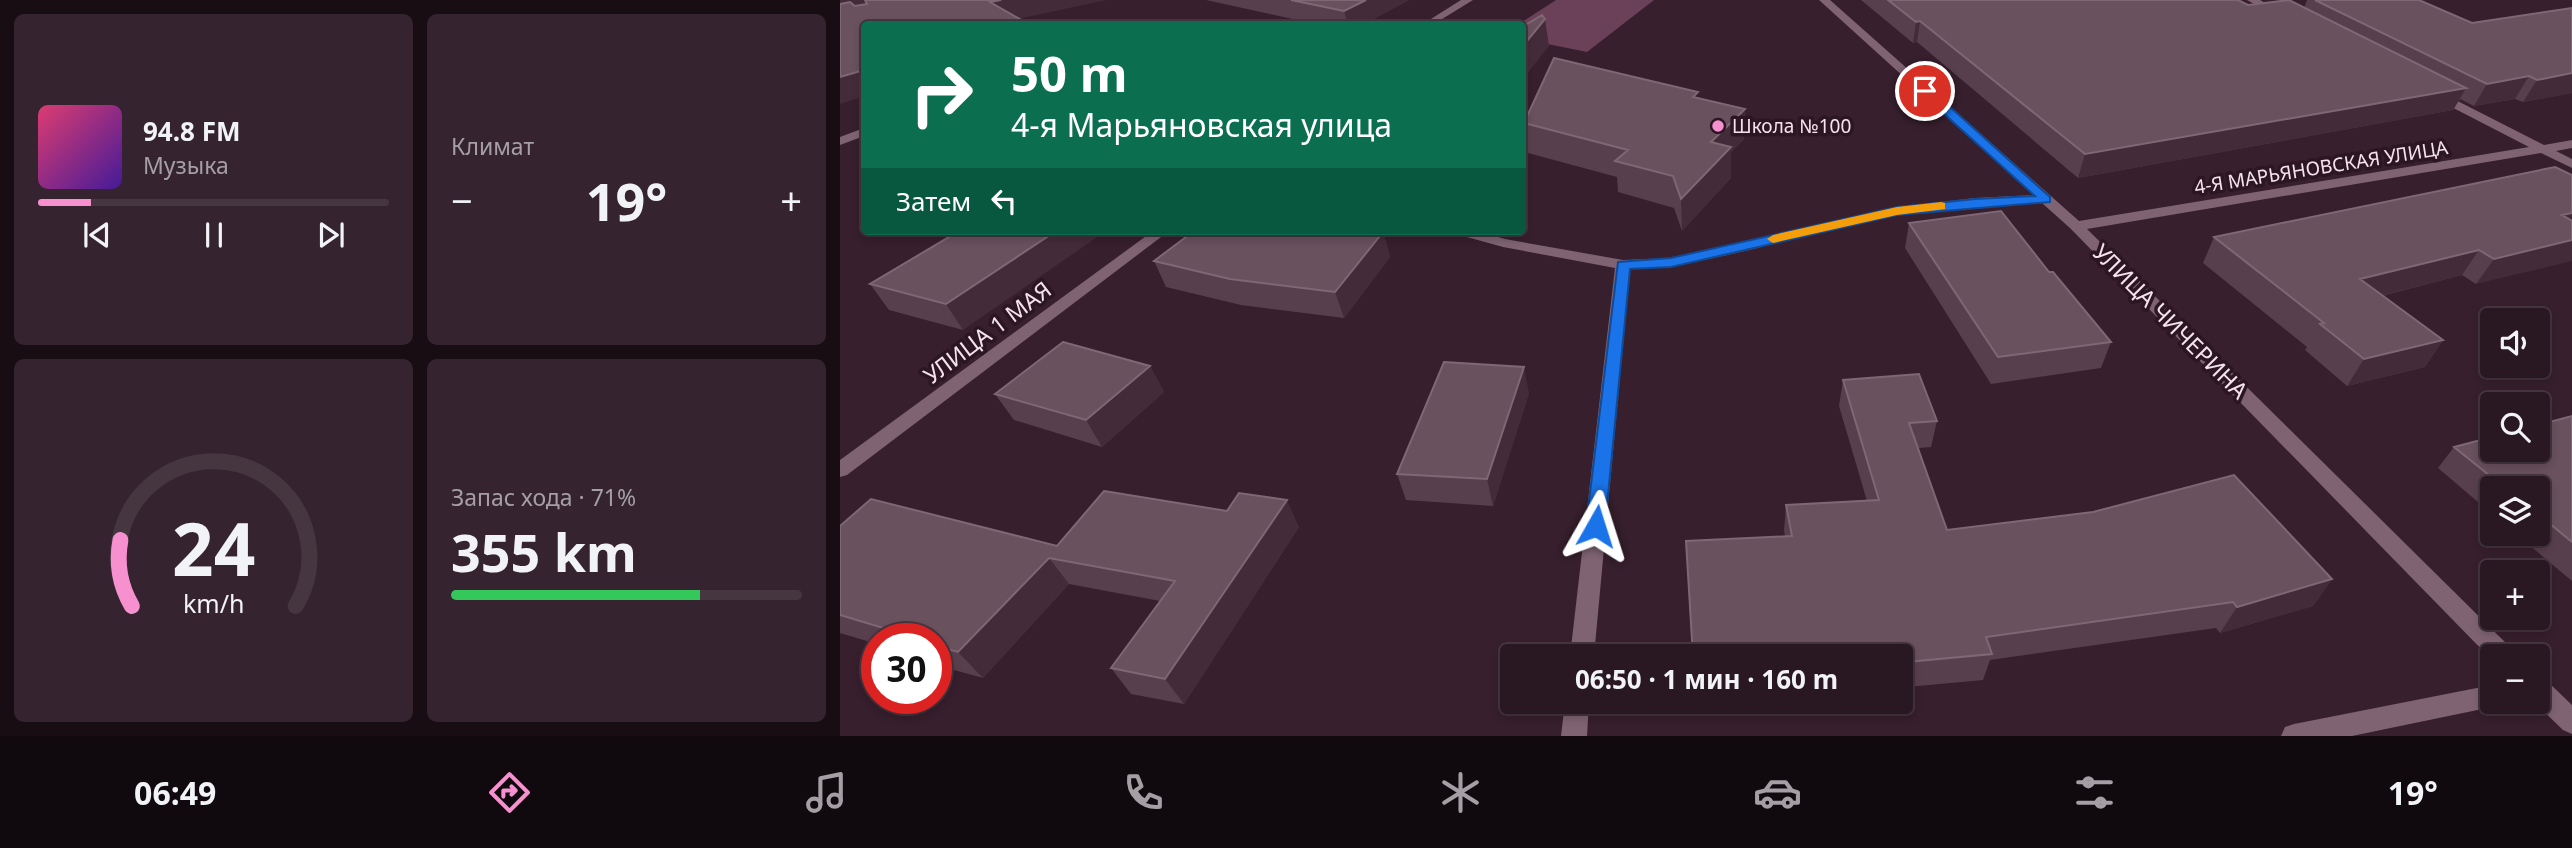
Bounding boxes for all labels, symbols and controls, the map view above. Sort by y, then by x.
text: 50 m [1011,40,1128,106]
icon: right [896,49,987,140]
pin [1895,61,1955,121]
icon: arrive [1906,72,1944,110]
text: 4-я Марьяновская улица [1011,103,1392,146]
text: 94.8 FM [143,113,240,149]
place label: Школа №100 [1732,113,1851,139]
marker: Школа №100 [1710,118,1726,134]
text: Климат [451,130,534,162]
street label: 4-Я МАРЬЯНОВСКАЯ УЛИЦА [2192,134,2451,200]
text: Музыка [143,149,229,181]
text: 19° [586,165,667,236]
text: − [451,174,473,226]
text: + [780,174,802,226]
icon: left [985,182,1023,220]
text: Затем [896,183,971,219]
icon: previous [78,216,116,254]
icon: pause [195,216,233,254]
icon: next [312,216,350,254]
street label: УЛИЦА ЧИЧЕРИНА [2086,236,2256,406]
street label: УЛИЦА 1 МАЯ [916,273,1058,391]
map controls [2480,308,2550,714]
button: sound [2480,308,2550,378]
button: search [2480,392,2550,462]
button: layers [2480,476,2550,546]
text: Запас хода · 71% [451,481,636,513]
position arrow [1559,489,1633,563]
text: 24 [172,499,255,598]
text: 355 km [451,516,637,587]
button: + [2480,560,2550,630]
text: km/h [183,586,244,620]
speed limit sign: 30 [861,623,952,714]
button: − [2480,644,2550,714]
text: 06:50 · 1 мин · 160 m [1575,661,1838,697]
icon: directions [485,768,534,817]
icon: music [802,768,851,817]
icon: phone [1119,768,1168,817]
icon: climate [1436,768,1485,817]
icon: car [1753,768,1802,817]
icon: filters [2070,768,2119,817]
text: 06:49 [134,771,216,814]
text: 19° [2388,771,2438,814]

